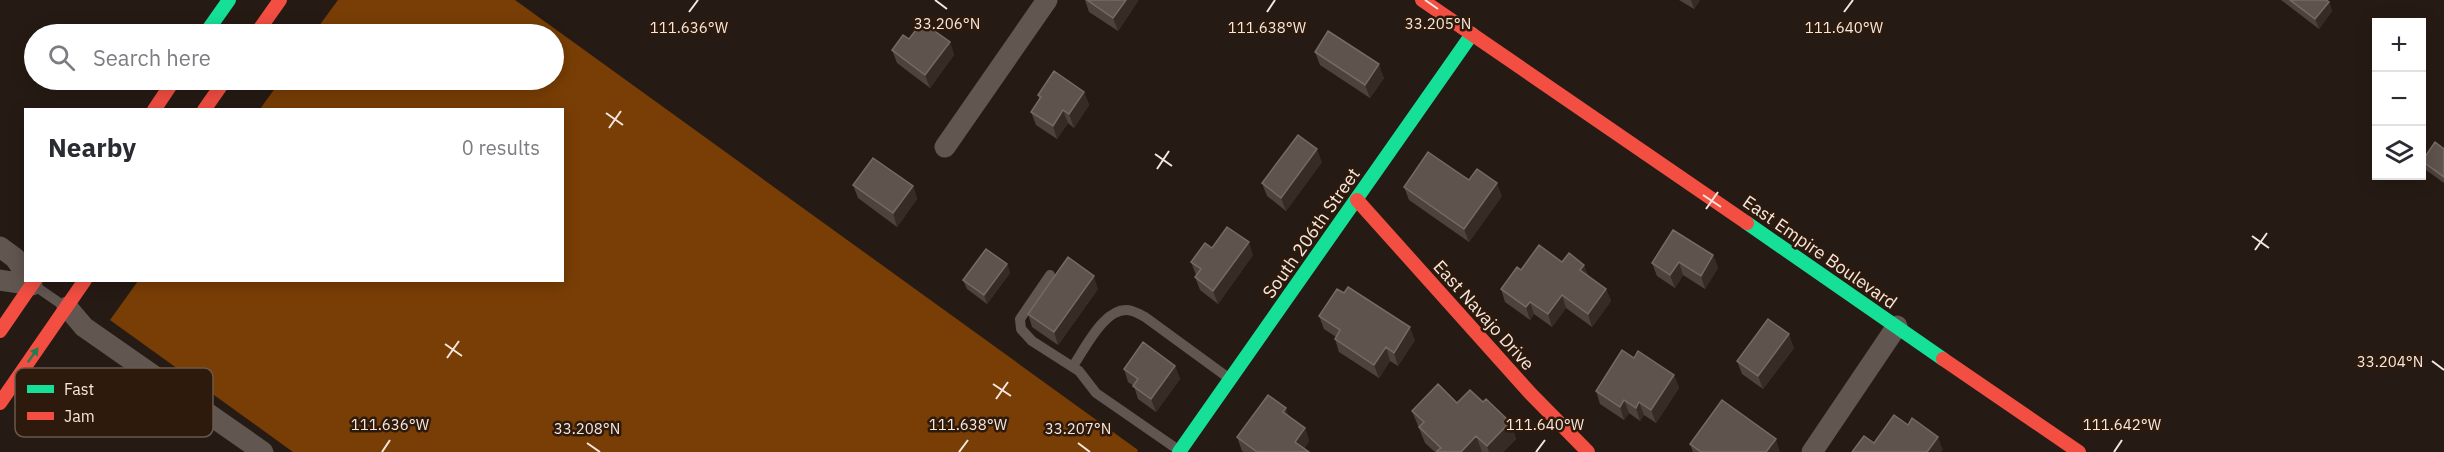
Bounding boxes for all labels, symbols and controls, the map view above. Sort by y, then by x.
text: 33.206°N [914,14,980,33]
text: 33.205°N [1405,14,1471,33]
text: 111.636°W [650,18,729,37]
text: 111.638°W [1228,18,1307,37]
text: 111.640°W [1805,18,1884,37]
map controls [2372,18,2426,180]
button: + [2372,18,2426,72]
search box [24,24,564,90]
icon: search [45,41,78,74]
text: Search here [93,43,211,72]
button: − [2372,72,2426,126]
button: layers [2372,126,2426,180]
text: Nearby [48,130,136,164]
text: 0 results [462,134,540,161]
street label: South 206th Street [1257,163,1365,303]
street label: East Empire Boulevard [1738,190,1902,314]
street label: East Navajo Drive [1428,255,1540,375]
one-way arrow [27,348,39,364]
text: 33.204°N [2357,352,2423,371]
legend [15,368,213,437]
text: Fast [64,379,94,399]
text: Jam [64,406,95,426]
text: 111.636°W [351,415,430,434]
text: 111.638°W [929,415,1008,434]
text: 111.640°W [1506,415,1585,434]
text: 111.642°W [2083,415,2162,434]
text: 33.208°N [554,419,620,438]
text: 33.207°N [1045,419,1111,438]

